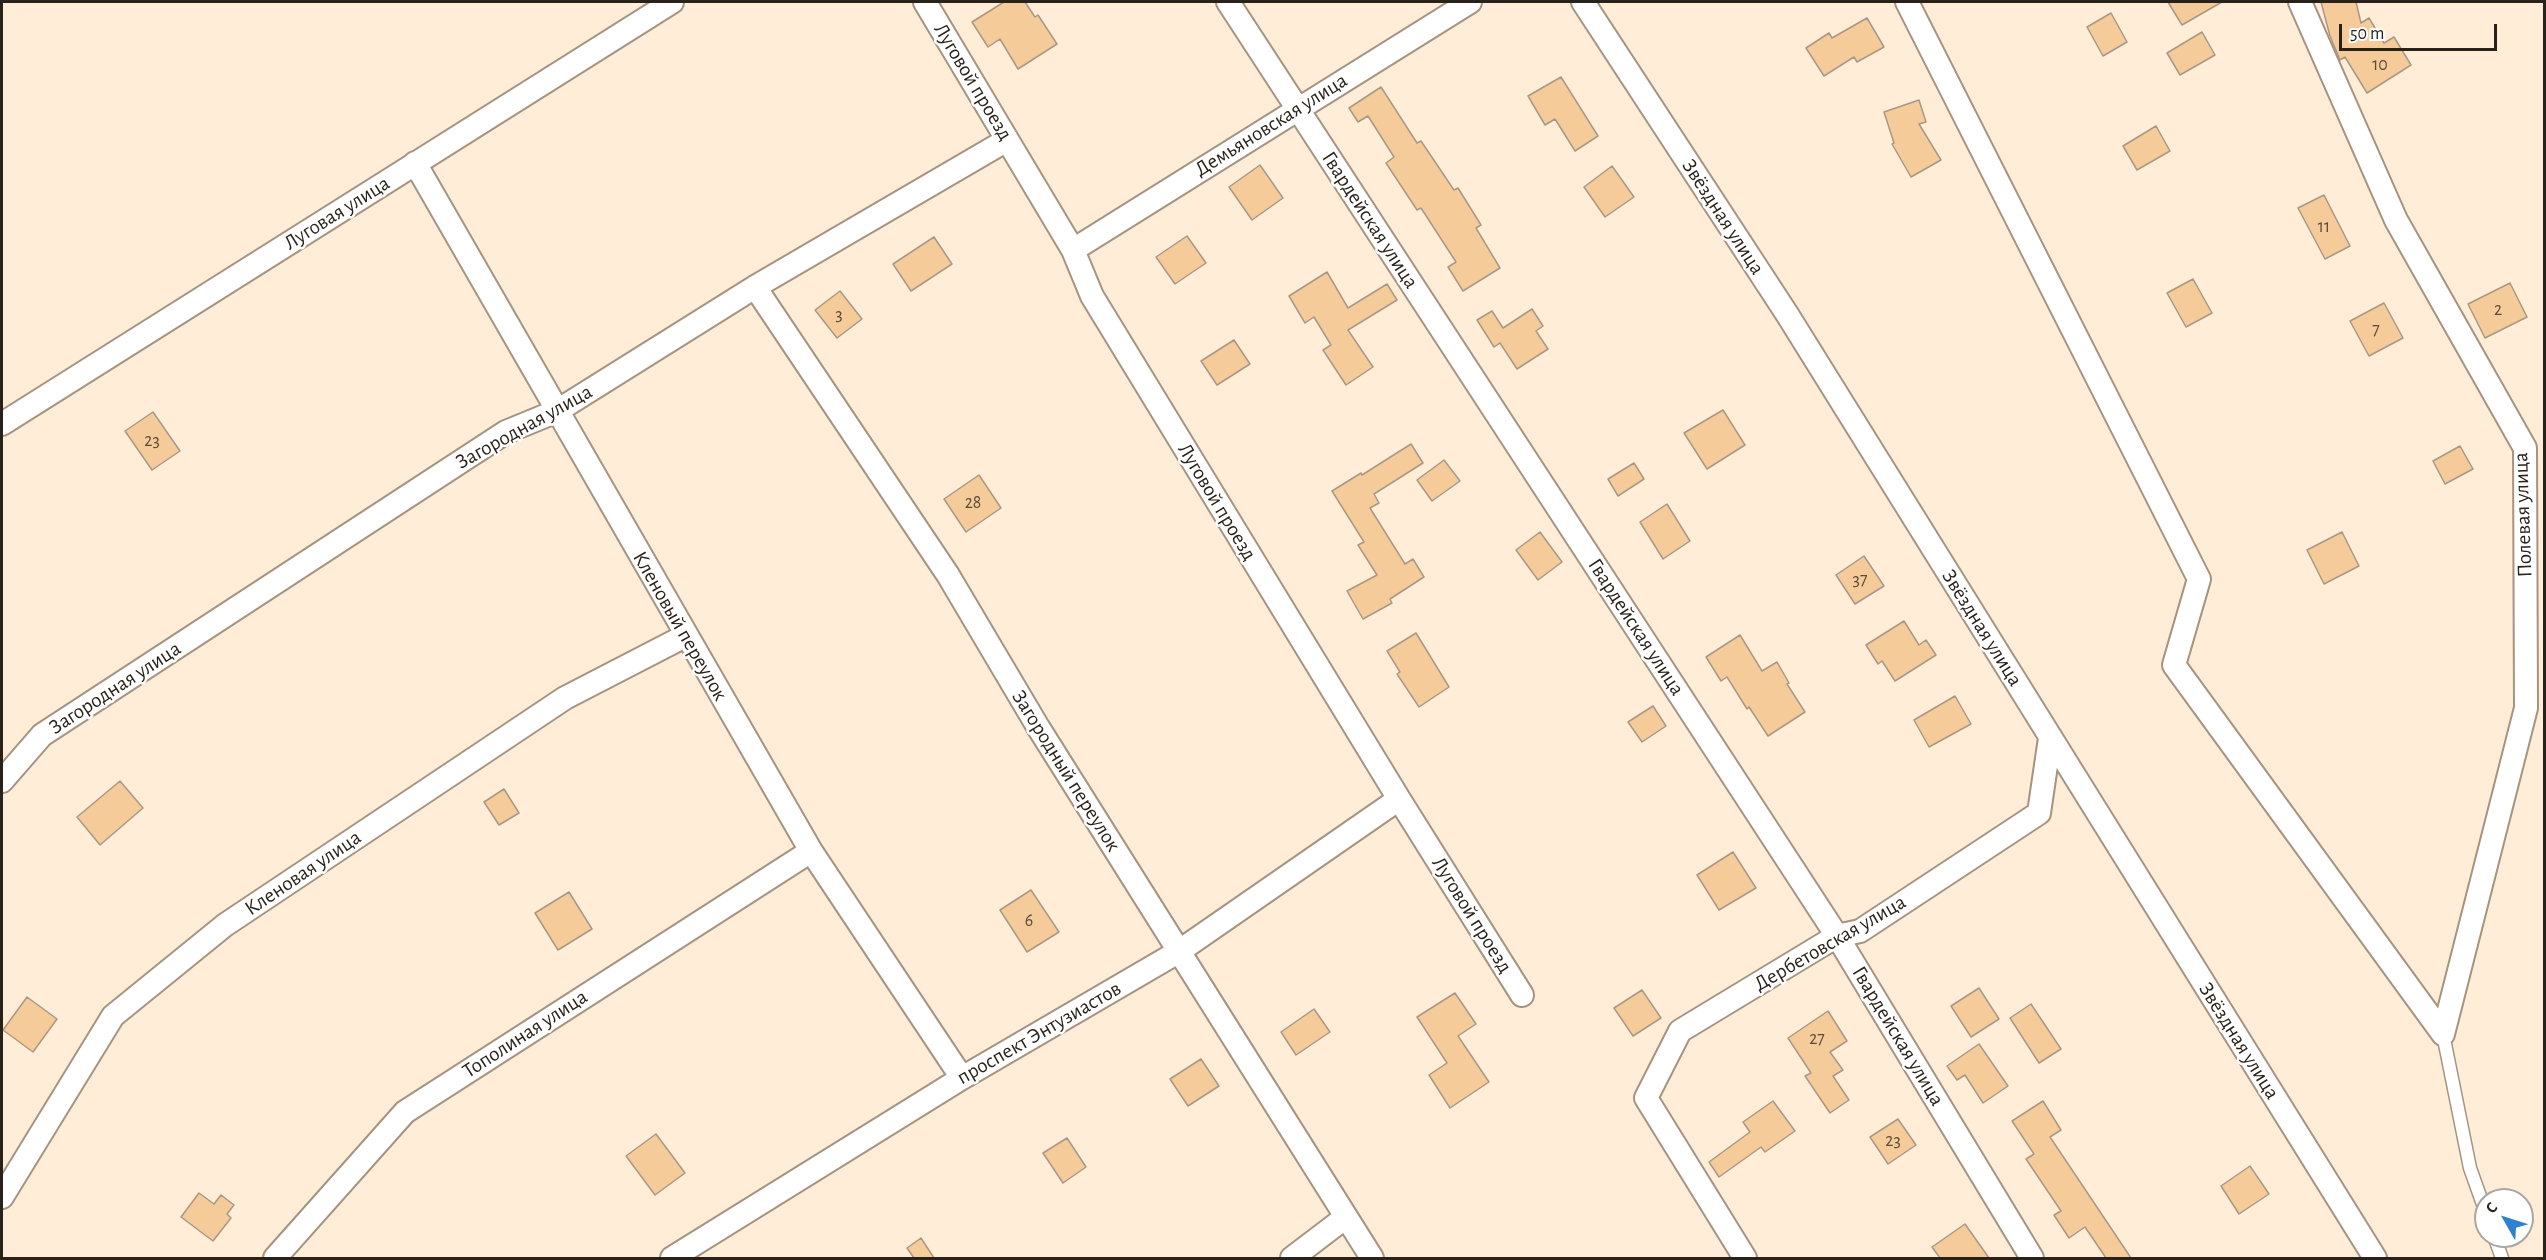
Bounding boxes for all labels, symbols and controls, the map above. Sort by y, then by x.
scale bar [2342,12,2500,50]
street label: Луговой проезд [928,19,1018,145]
text: 50 m [2350,25,2384,43]
house number: 10 [2372,54,2388,76]
street label: Демьяновская улица [1190,68,1352,182]
street label: Гвардейская улица [1316,147,1424,293]
street label: Звёздная улица [1676,154,1770,280]
street label: Луговая улица [279,171,395,255]
house number: 11 [2318,216,2330,238]
house number: 2 [2494,299,2502,321]
house number: 3 [835,304,843,326]
house number: 7 [2372,319,2380,341]
street label: Загородная улица [451,379,597,475]
house number: 23 [144,430,160,452]
street label: Луговой проезд [1172,439,1262,565]
street label: Полевая улица [2508,452,2538,578]
house number: 28 [965,492,981,514]
street label: Кленовый переулок [627,547,733,705]
street label: Гвардейская улица [1582,554,1690,700]
street label: Звёздная улица [1936,565,2028,691]
house number: 37 [1853,569,1867,591]
street label: Загородная улица [44,636,186,740]
street label: Загородный переулок [1006,686,1126,856]
street label: Кленовая улица [240,825,366,921]
street label: Луговой проезд [1426,852,1518,978]
street label: Дербетовская улица [1750,889,1910,997]
house number: 6 [1025,910,1033,932]
street label: Гвардейская улица [1846,962,1950,1110]
street label: проспект Энтузиастов [952,976,1126,1090]
street label: Звёздная улица [2193,978,2285,1104]
street label: Тополиная улица [458,984,592,1084]
house number: 27 [1809,1028,1825,1050]
house number: 23 [1885,1130,1901,1152]
north arrow [2474,1188,2534,1248]
text: С [2483,1199,2501,1216]

